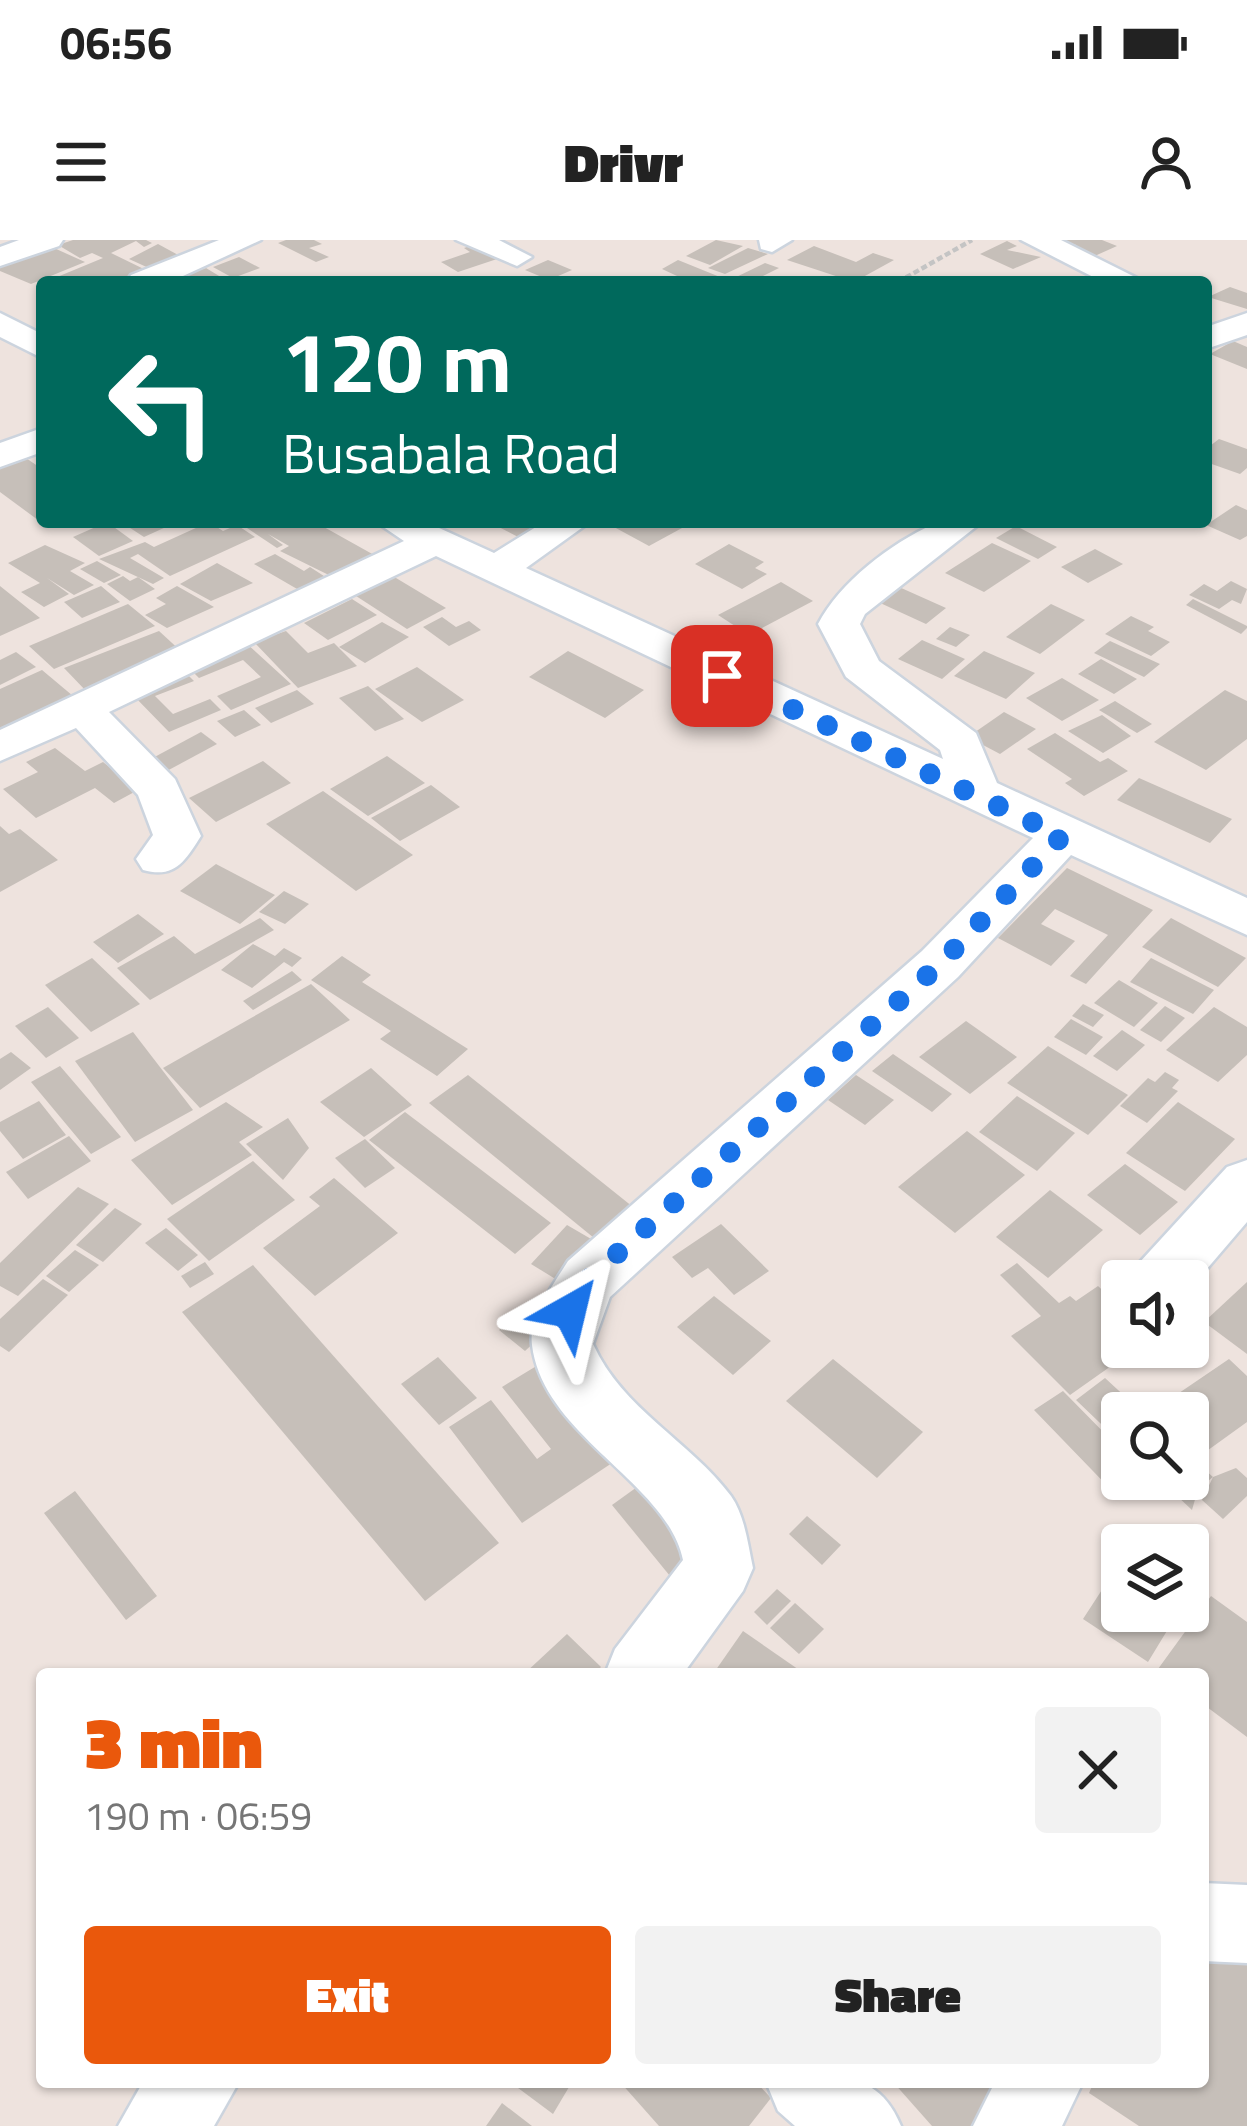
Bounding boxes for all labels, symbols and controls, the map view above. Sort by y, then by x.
text: 06:56 [60,8,172,76]
text: Drivr [564,121,683,203]
icon: menu [48,129,114,195]
icon: person [1133,129,1199,195]
text: 120 m [282,297,512,425]
icon: left [84,324,240,480]
text: Busabala Road [282,412,620,494]
pin [671,625,773,727]
icon: arrive [689,643,755,709]
position arrow [507,1248,633,1374]
map controls [1101,1260,1209,1632]
button: sound [1101,1260,1209,1368]
button: search [1101,1392,1209,1500]
button: layers [1101,1524,1209,1632]
text: 3 min [84,1686,263,1796]
button: close [1035,1707,1161,1833]
text: 190 m · 06:59 [84,1786,312,1845]
button: Exit [84,1926,611,2064]
button: Share [635,1926,1161,2064]

